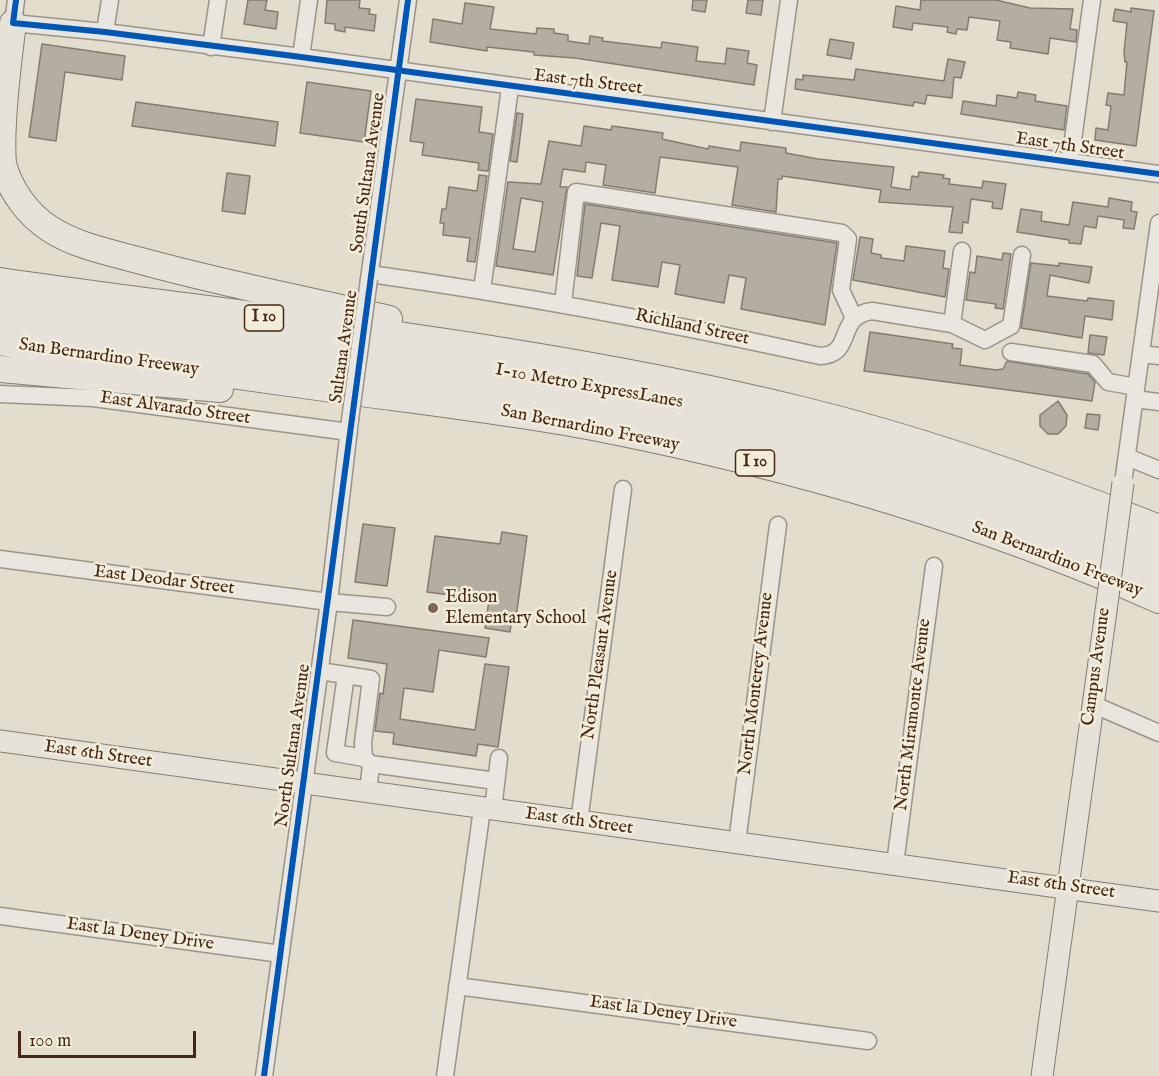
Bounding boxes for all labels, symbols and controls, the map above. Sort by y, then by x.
street label: East 7th Street [532,66,644,100]
street label: South Sultana Avenue [347,91,391,255]
street label: East 7th Street [1014,129,1126,165]
street label: Sultana Avenue [326,289,364,405]
road number: I 10 [244,305,284,331]
street label: Richland Street [633,305,751,351]
street label: San Bernardino Freeway [18,335,200,381]
street label: I-10 Metro ExpressLanes [493,360,685,414]
street label: East Alvarado Street [98,388,252,430]
street label: San Bernardino Freeway [499,401,681,457]
road number: I 10 [736,450,774,476]
street label: San Bernardino Freeway [968,517,1146,603]
street label: East Deodar Street [92,562,236,600]
street label: North Pleasant Avenue [578,569,624,741]
place label: Edison Elementary School [445,587,586,630]
street label: North Monterey Avenue [735,591,779,777]
marker: Edison Elementary School [426,601,440,615]
street label: Campus Avenue [1078,607,1116,727]
street label: North Miramonte Avenue [891,618,937,812]
street label: North Sultana Avenue [272,663,316,829]
street label: East 6th Street [43,737,153,773]
street label: East 6th Street [524,804,634,840]
street label: East 6th Street [1006,868,1116,904]
street label: East la Deney Drive [65,914,215,956]
street label: East la Deney Drive [588,992,738,1034]
scale bar [21,1019,200,1057]
text: 100 m [29,1030,71,1053]

